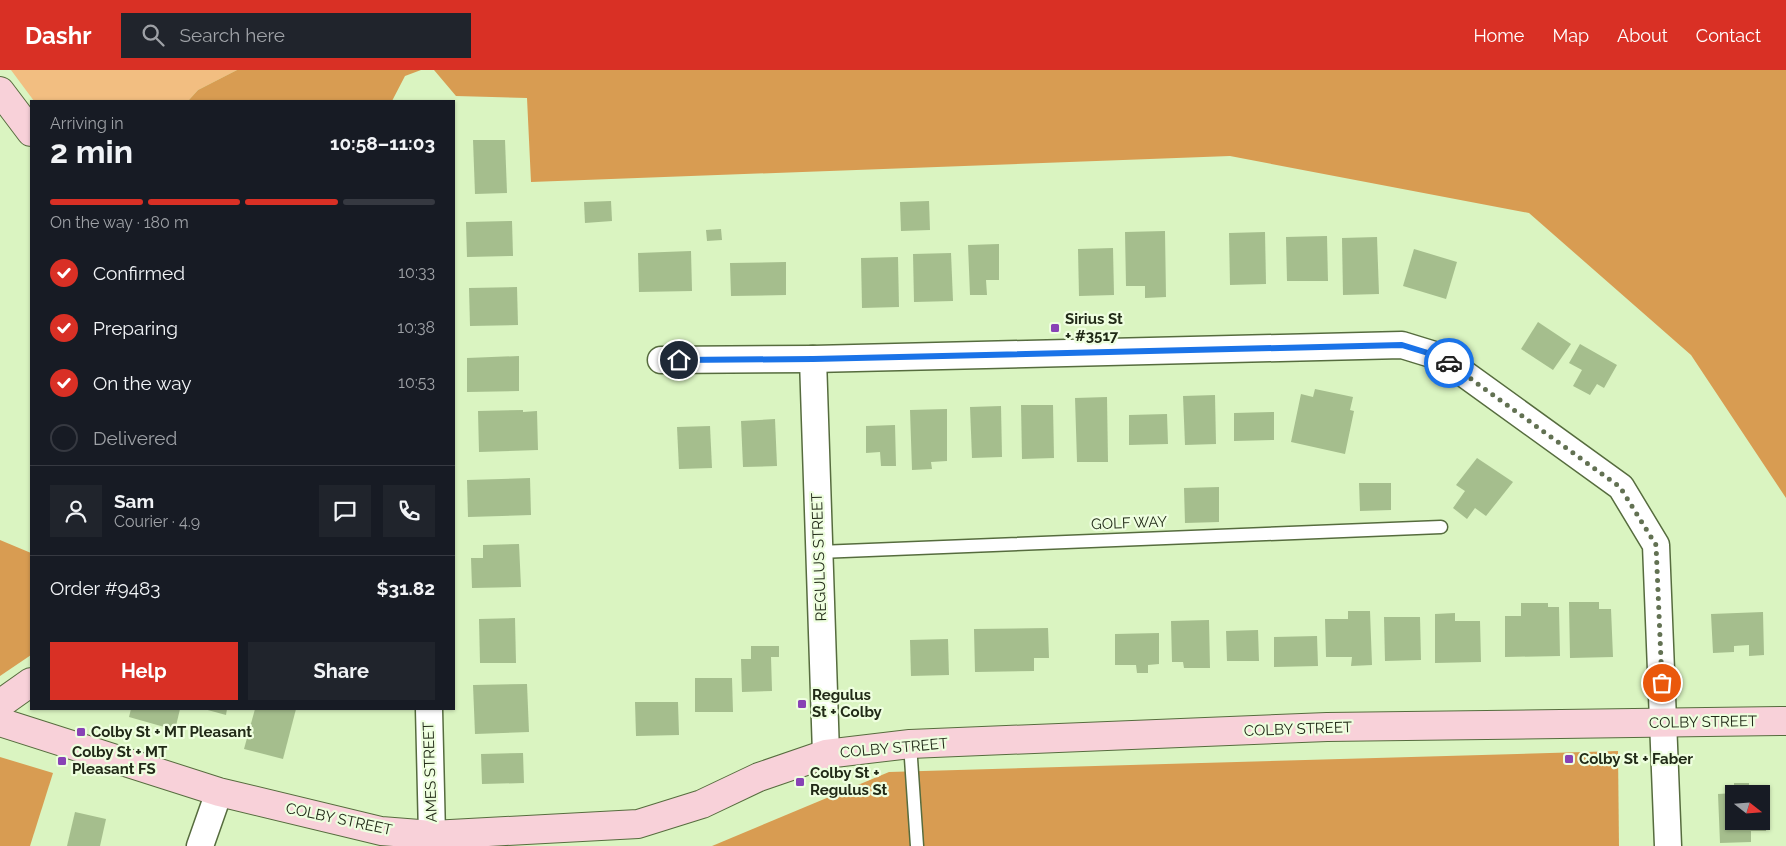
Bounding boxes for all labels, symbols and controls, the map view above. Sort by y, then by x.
search box [121,13,471,58]
text: Dashr [25,21,91,50]
icon: search [139,21,167,49]
text: Search here [179,24,285,46]
text: Home [1473,25,1524,46]
text: Map [1552,25,1589,46]
text: About [1617,25,1668,46]
text: Contact [1696,25,1761,46]
text: Arriving in [50,114,124,133]
text: 10:58–11:03 [330,132,435,154]
text: 2 min [50,133,133,170]
text: On the way · 180 m [50,213,189,232]
icon: check [50,259,78,287]
text: Confirmed [93,262,185,284]
text: 10:33 [398,263,435,282]
place label: Sirius St + #3517 [1065,310,1123,345]
icon: check [50,314,78,342]
text: Preparing [93,317,178,339]
text: 10:38 [397,318,435,337]
marker: Sirius St + #3517 [1049,322,1061,334]
courier [1424,338,1474,388]
pin [658,339,700,381]
icon: home [665,346,693,374]
icon: car [1435,349,1463,377]
icon: check [50,369,78,397]
text: On the way [93,372,192,394]
text: 10:53 [398,373,435,392]
text: Delivered [93,427,177,449]
button: person [50,485,102,537]
button: chat [319,485,371,537]
button: phone [383,485,435,537]
text: Sam [114,490,154,512]
street label: REGULUS STREET [808,492,830,622]
text: Courier · 4.9 [114,512,200,531]
street label: GOLF WAY [1091,513,1168,533]
text: Order #9483 [50,577,161,599]
text: $31.82 [377,577,435,599]
button: Help [50,642,238,700]
button: Share [248,642,435,700]
pin [1641,662,1683,704]
icon: bag [1648,669,1676,697]
place label: Regulus St + Colby [812,686,883,721]
marker: Regulus St + Colby [796,698,808,710]
street label: COLBY STREET [1649,712,1757,732]
street label: COLBY STREET [1244,718,1352,740]
street label: AMES STREET [419,721,441,823]
place label: Colby St + MT Pleasant [91,723,252,741]
marker: Colby St + MT Pleasant [75,726,87,738]
street label: COLBY STREET [839,734,949,762]
place label: Colby St + MT Pleasant FS [72,743,168,778]
place label: Colby St + Faber [1579,750,1693,768]
marker: Colby St + Faber [1563,753,1575,765]
marker: Colby St + MT Pleasant FS [56,755,68,767]
place label: Colby St + Regulus St [810,764,888,799]
marker: Colby St + Regulus St [794,776,806,788]
north arrow [1725,785,1770,830]
map controls [1725,785,1770,830]
street label: COLBY STREET [284,799,394,839]

